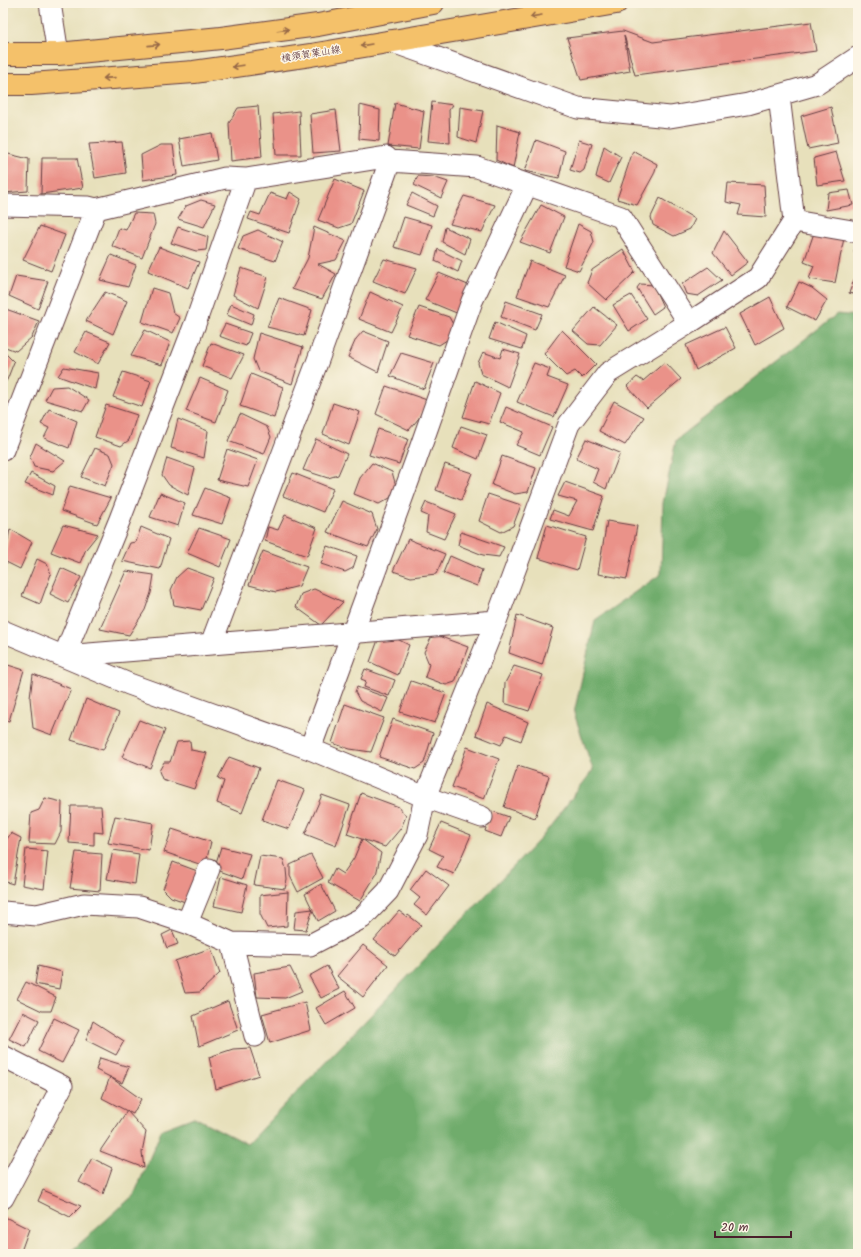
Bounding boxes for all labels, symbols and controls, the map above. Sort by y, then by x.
one-way arrow [530,13,543,21]
one-way arrow [276,26,289,34]
one-way arrow [147,41,160,48]
street label: 横須賀葉山線 [280,41,342,67]
one-way arrow [360,41,373,49]
one-way arrow [232,62,245,70]
one-way arrow [103,75,116,82]
scale bar [715,1213,791,1239]
text: 20 m [721,1218,749,1237]

